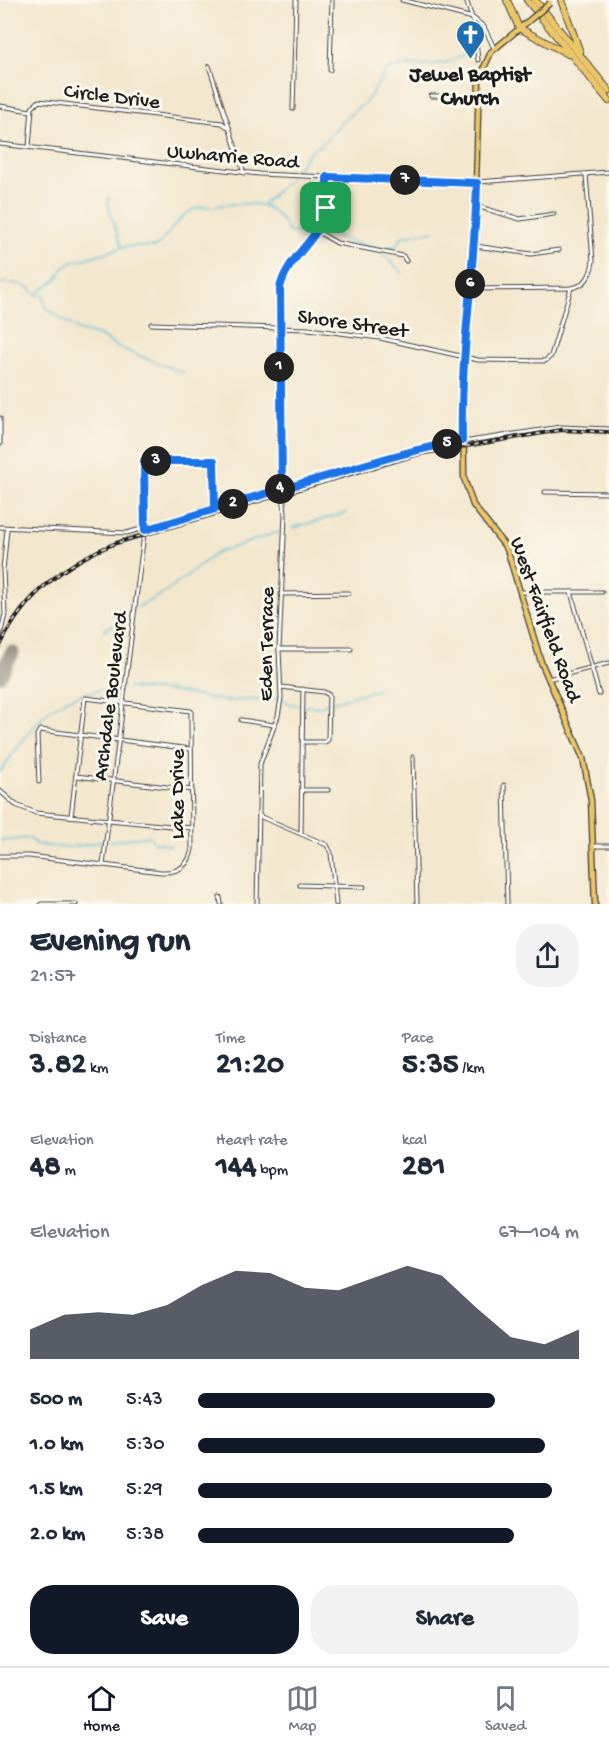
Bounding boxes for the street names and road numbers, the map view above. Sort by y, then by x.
street label: Circle Drive [62,80,162,117]
street label: Uwharrie Road [166,140,301,177]
street label: Shore Street [296,305,412,346]
street label: West Fairfield Road [502,534,586,708]
street label: Eden Terrace [255,585,282,702]
street label: Archdale Boulevard [90,609,135,782]
street label: Lake Drive [167,748,192,839]

